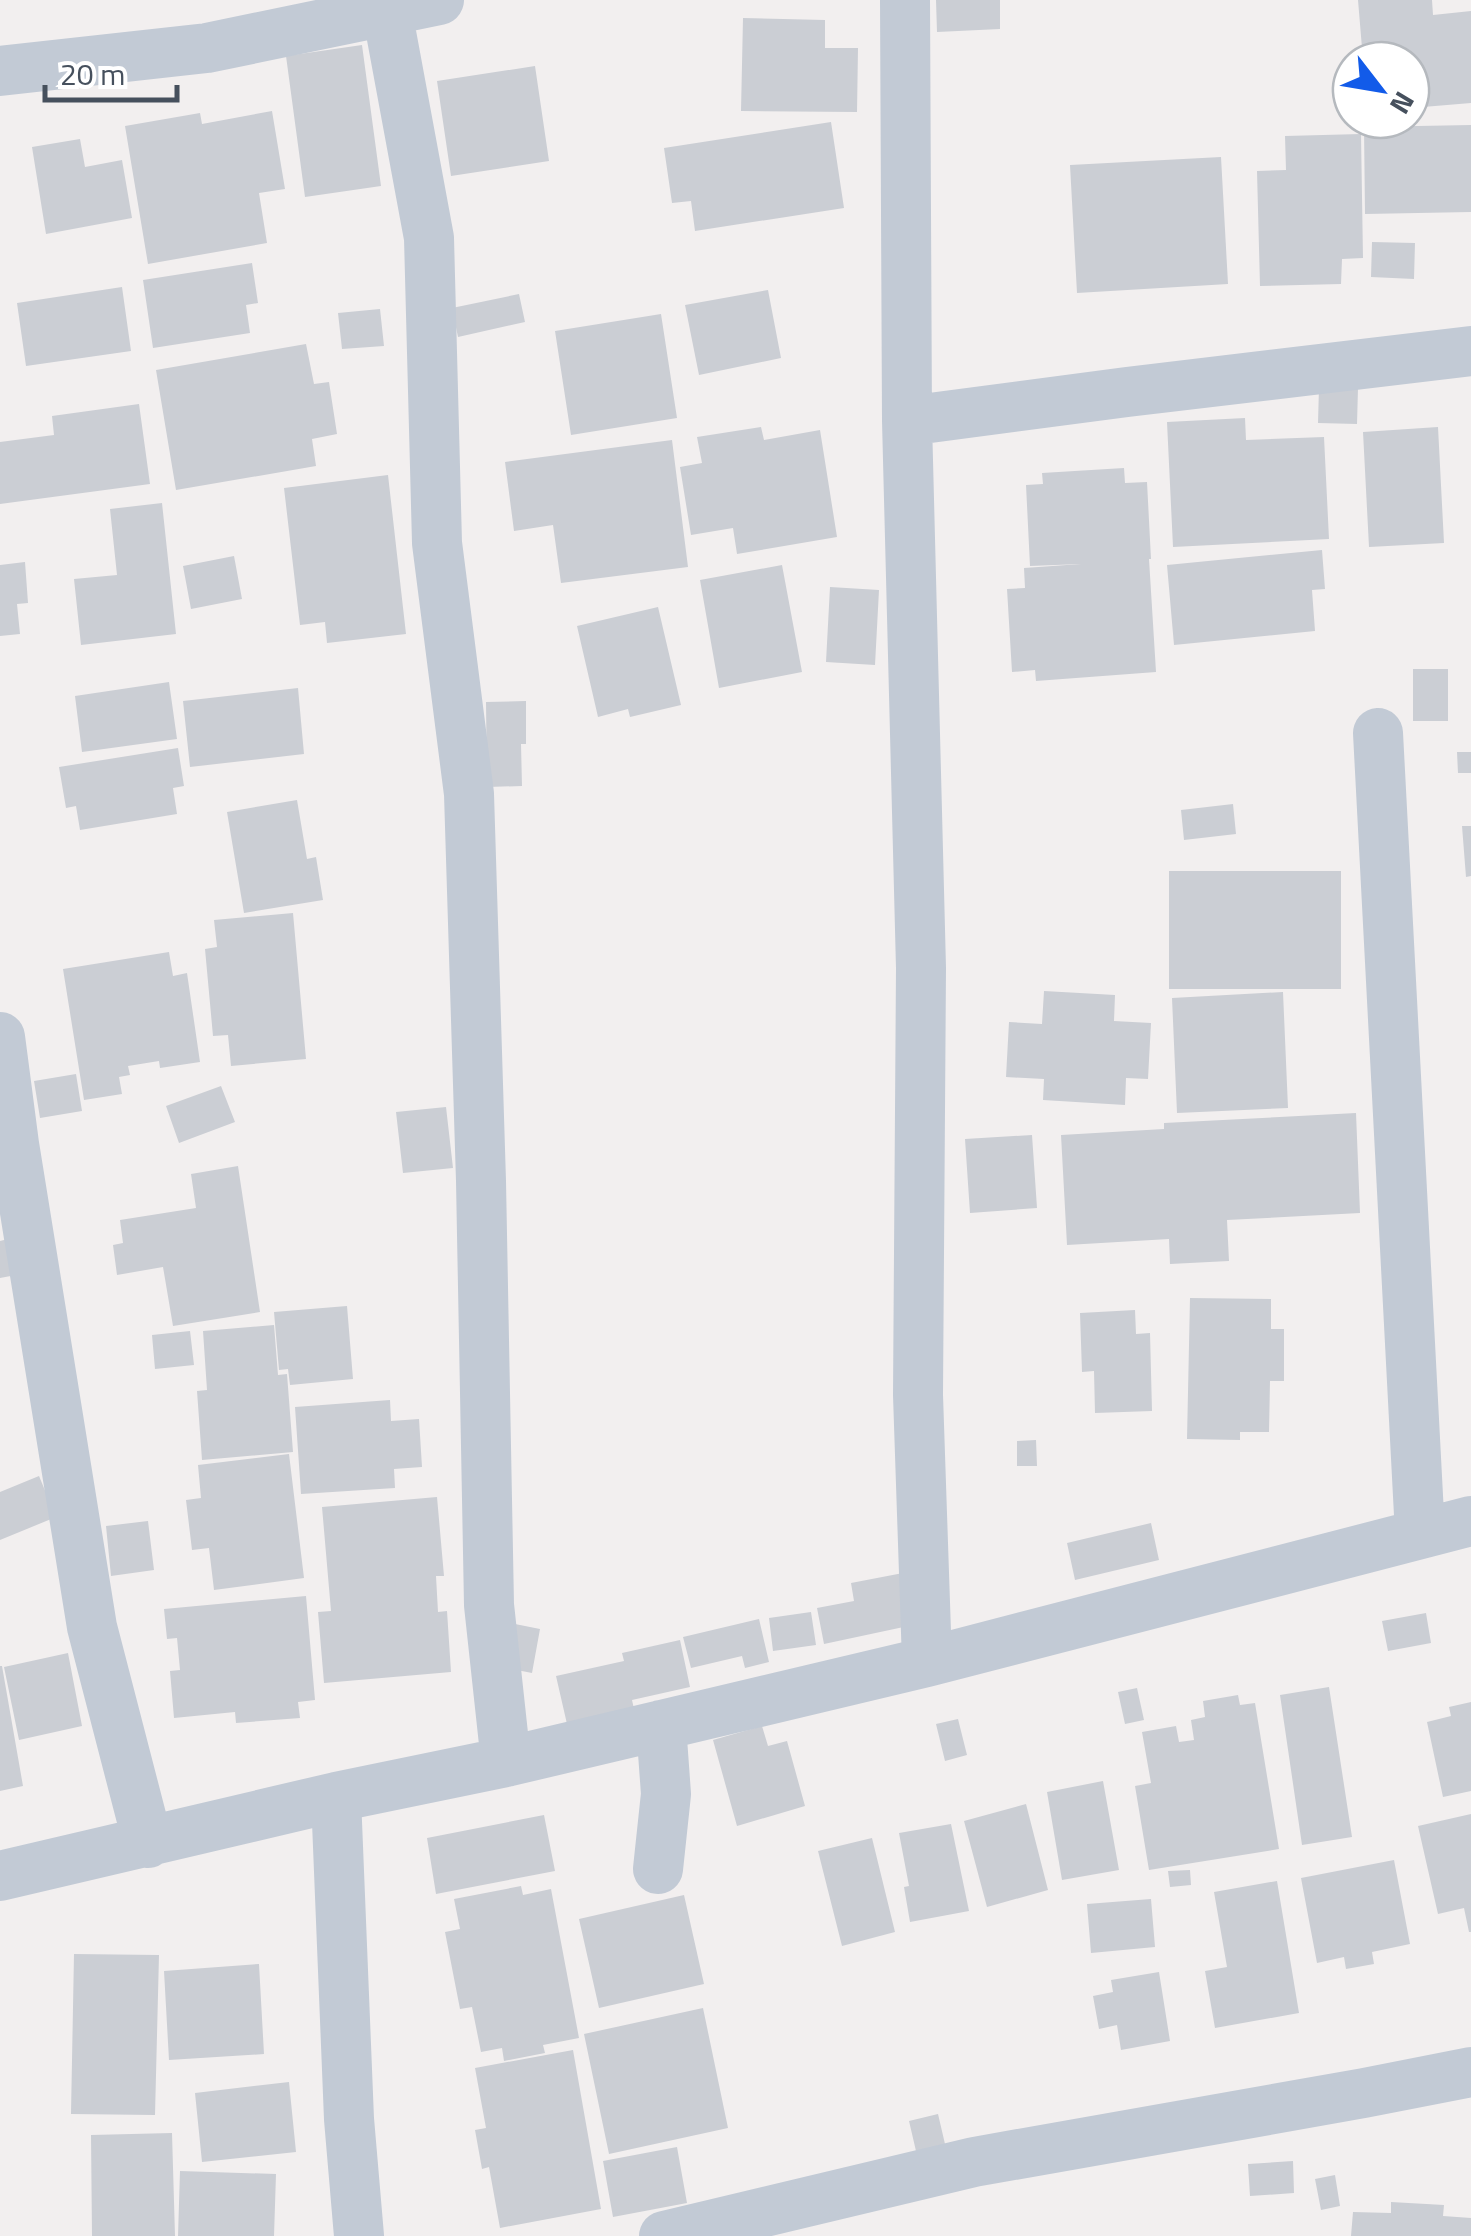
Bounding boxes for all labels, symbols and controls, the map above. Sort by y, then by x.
scale bar [45,40,178,102]
north arrow [1331,40,1431,140]
text: 20 m [60,51,125,97]
text: N [1379,84,1426,123]

